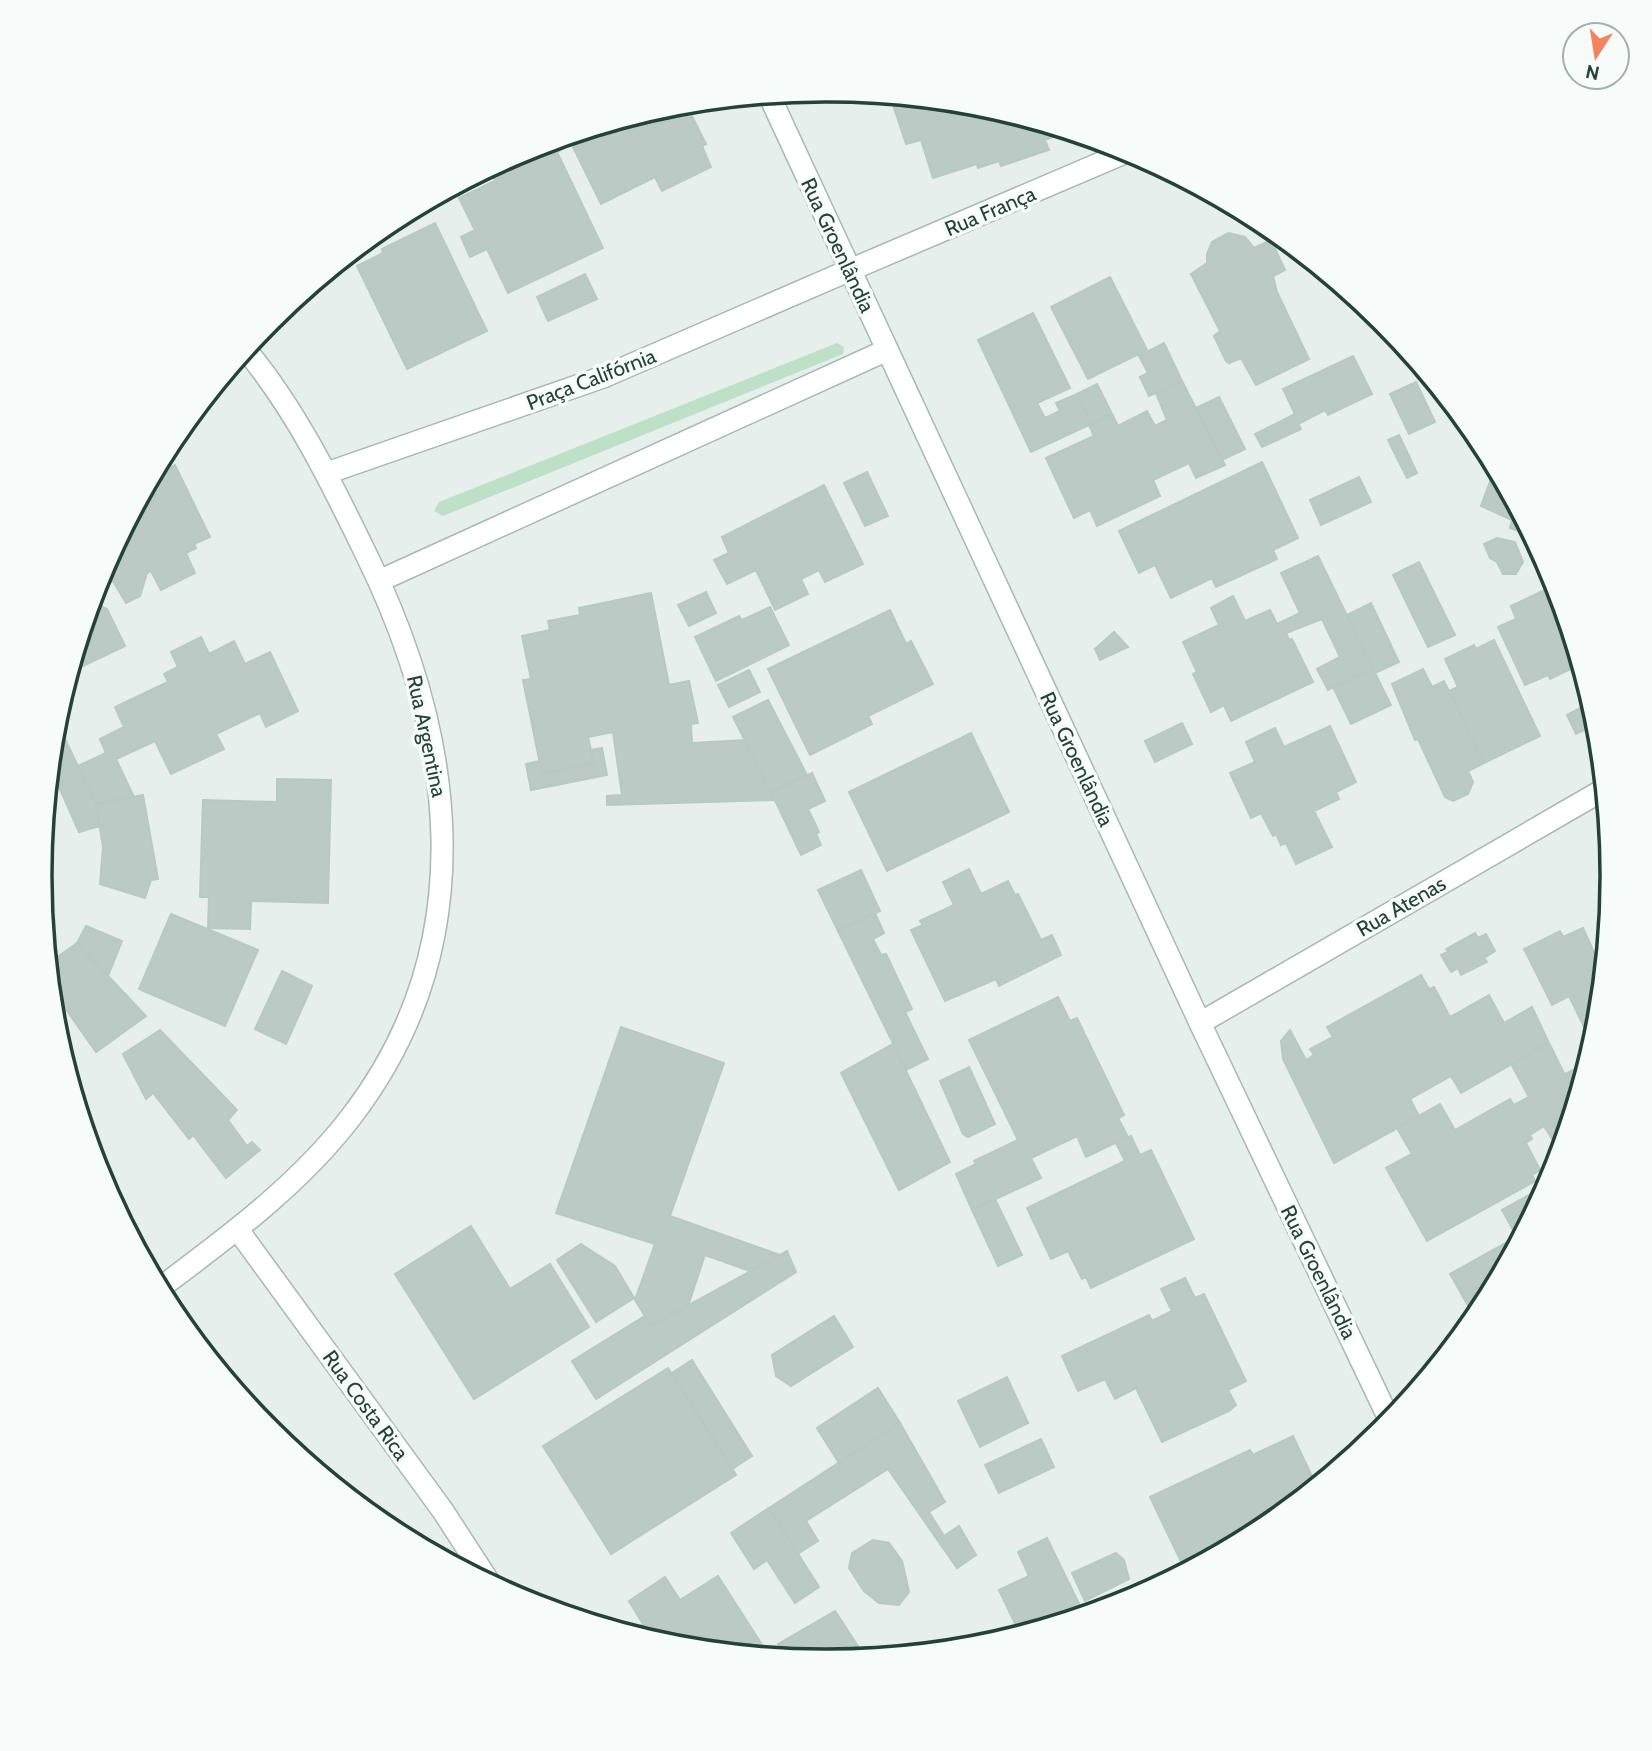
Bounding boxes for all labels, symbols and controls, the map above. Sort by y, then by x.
north arrow [1561,21,1631,91]
text: N [1584,59,1602,85]
street label: Rua Groenlândia [796,174,880,316]
street label: Rua França [941,181,1039,241]
street label: Praça Califórnia [523,343,659,415]
street label: Rua Argentina [402,673,452,799]
street label: Rua Groenlândia [1035,688,1119,830]
street label: Rua Atenas [1352,870,1450,942]
street label: Rua Groenlândia [1276,1201,1362,1343]
street label: Rua Costa Rica [318,1345,414,1465]

